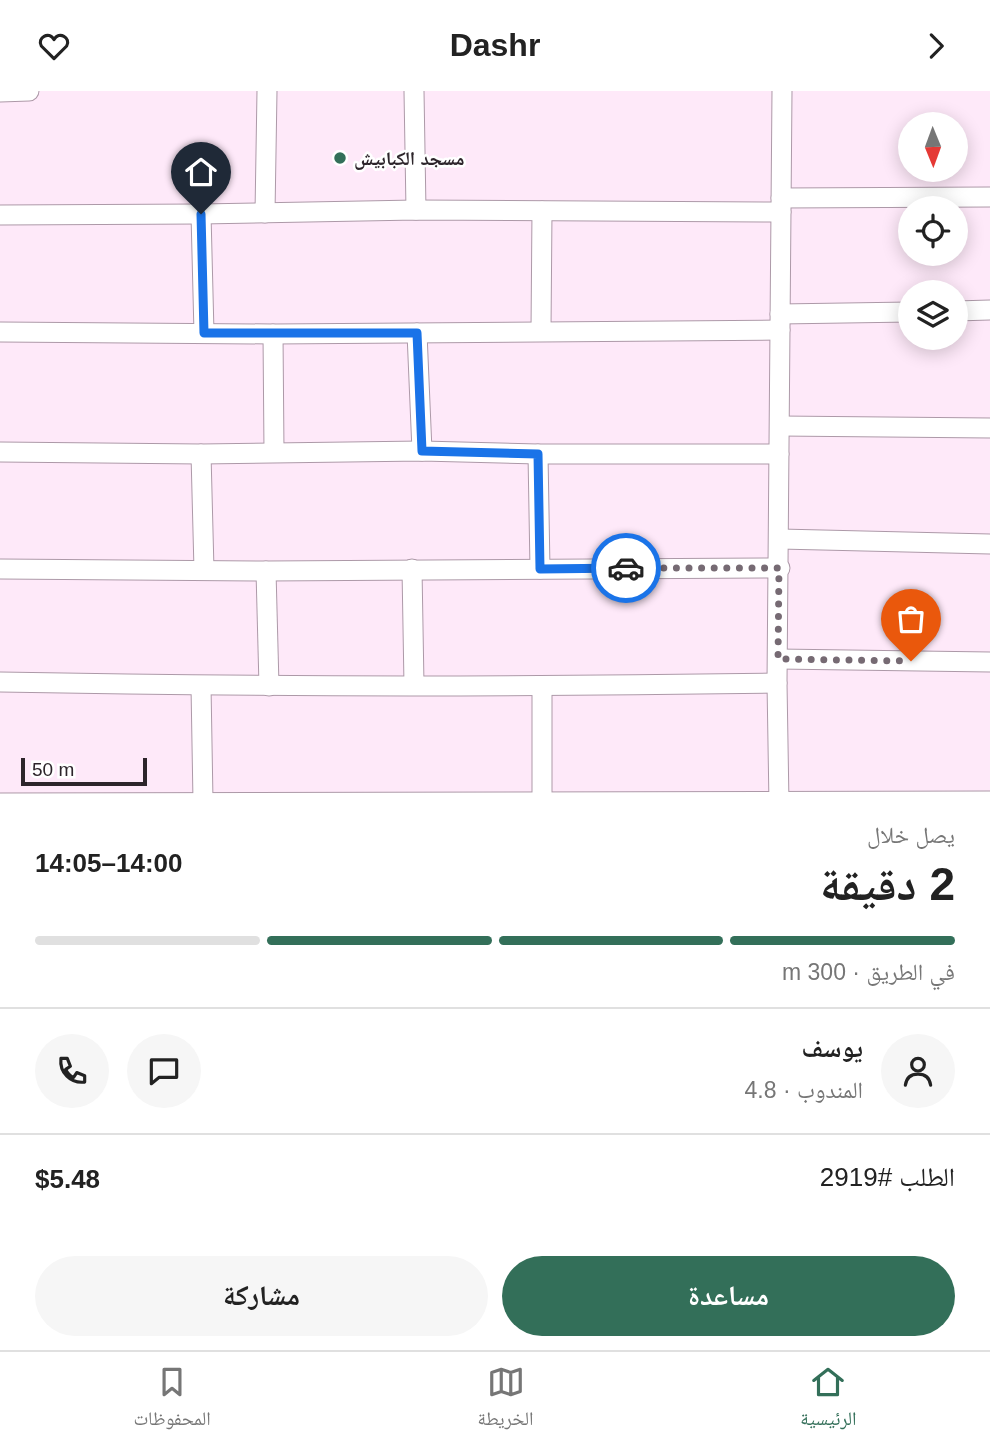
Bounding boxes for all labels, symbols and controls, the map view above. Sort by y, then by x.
icon: heart [35,27,73,65]
text: Dashr [450,27,540,63]
icon: forward [917,27,955,65]
north arrow [898,112,968,182]
map controls [898,112,968,350]
pin [171,142,231,214]
place label: مسجد الكبابيش [354,148,464,170]
marker: مسجد الكبابيش [332,150,348,166]
icon: home [182,153,220,191]
button: locate [898,196,968,266]
button: layers [898,280,968,350]
courier [591,533,661,603]
icon: car [607,549,645,587]
pin [881,589,941,661]
icon: bag [892,600,930,638]
scale bar [21,755,147,787]
text: 50 m [32,759,74,780]
text: يصل خلال [867,822,955,848]
text: 14:00–14:05 [35,848,182,878]
text: 2 دقيقة [820,858,955,910]
text: في الطريق · 300 m [782,959,955,985]
text: يوسف [802,1033,863,1063]
button: phone [35,1034,109,1108]
button: chat [127,1034,201,1108]
button: person [881,1034,955,1108]
text: المندوب · 4.8 [745,1077,863,1103]
text: الطلب #2919 [820,1162,955,1192]
text: $5.48 [35,1164,100,1194]
button: مشاركة [35,1256,488,1336]
button: مساعدة [502,1256,955,1336]
tab: المحفوظات [133,1363,211,1437]
tab: الخريطة [478,1363,533,1437]
tab: الرئيسية [800,1363,857,1437]

